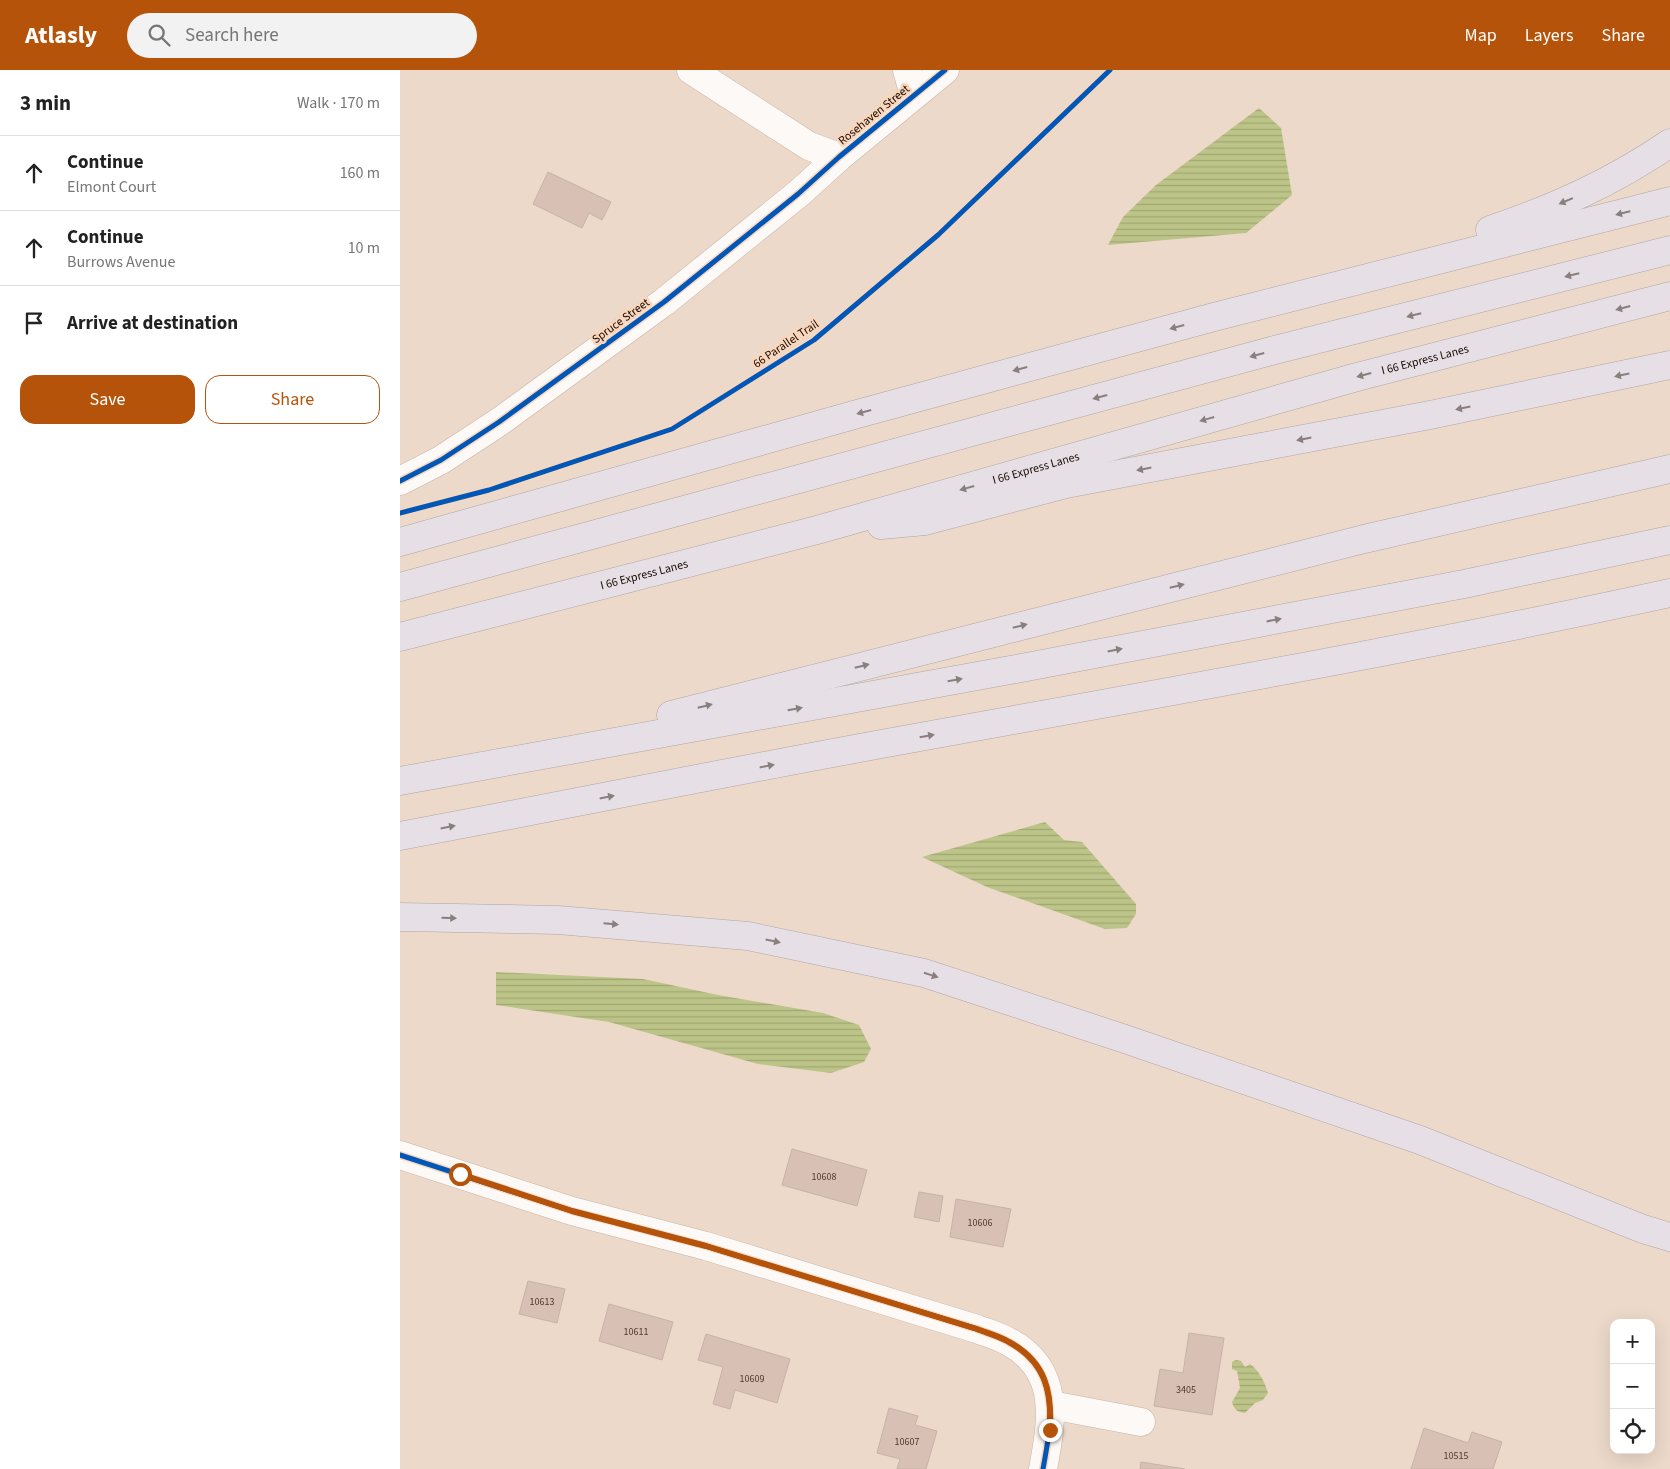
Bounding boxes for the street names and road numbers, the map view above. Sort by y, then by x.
street label: Rosehaven Street [835,81,913,149]
street label: Spruce Street [589,294,653,348]
street label: 66 Parallel Trail [750,316,822,372]
street label: I 66 Express Lanes [1379,340,1471,379]
street label: I 66 Express Lanes [990,448,1081,488]
street label: I 66 Express Lanes [598,555,690,594]

